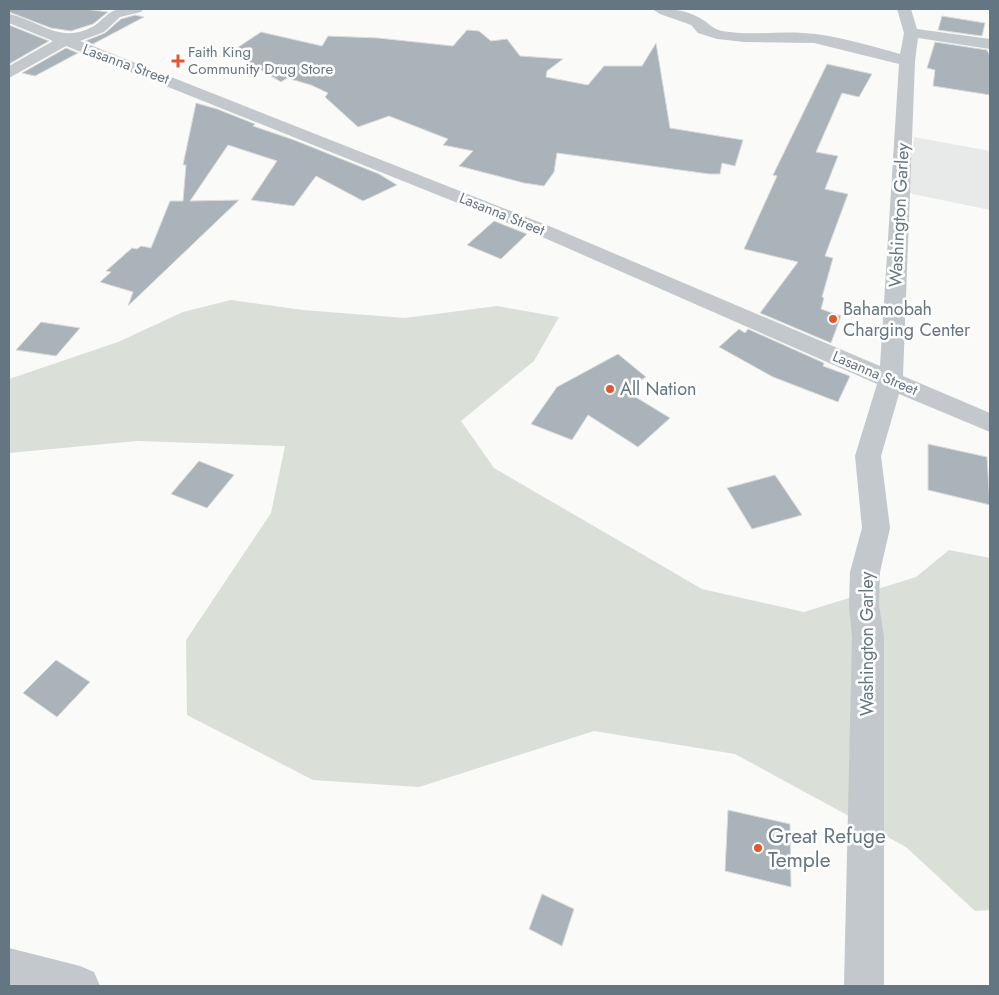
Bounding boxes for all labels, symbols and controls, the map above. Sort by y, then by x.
street label: Lasanna Street [80,38,173,90]
place label: Faith King Community Drug Store [188,41,333,80]
marker: Faith King Community Drug Store [172,55,184,67]
street label: Washington Garley [882,142,916,288]
street label: Lasanna Street [456,187,548,241]
place label: Bahamobah Charging Center [843,296,971,343]
marker: Bahamobah Charging Center [827,313,839,325]
street label: Lasanna Street [829,345,921,401]
place label: All Nation [620,376,696,402]
marker: All Nation [604,383,616,395]
street label: Washington Garley [854,572,880,716]
place label: Great Refuge Temple [768,821,886,875]
marker: Great Refuge Temple [752,842,764,854]

